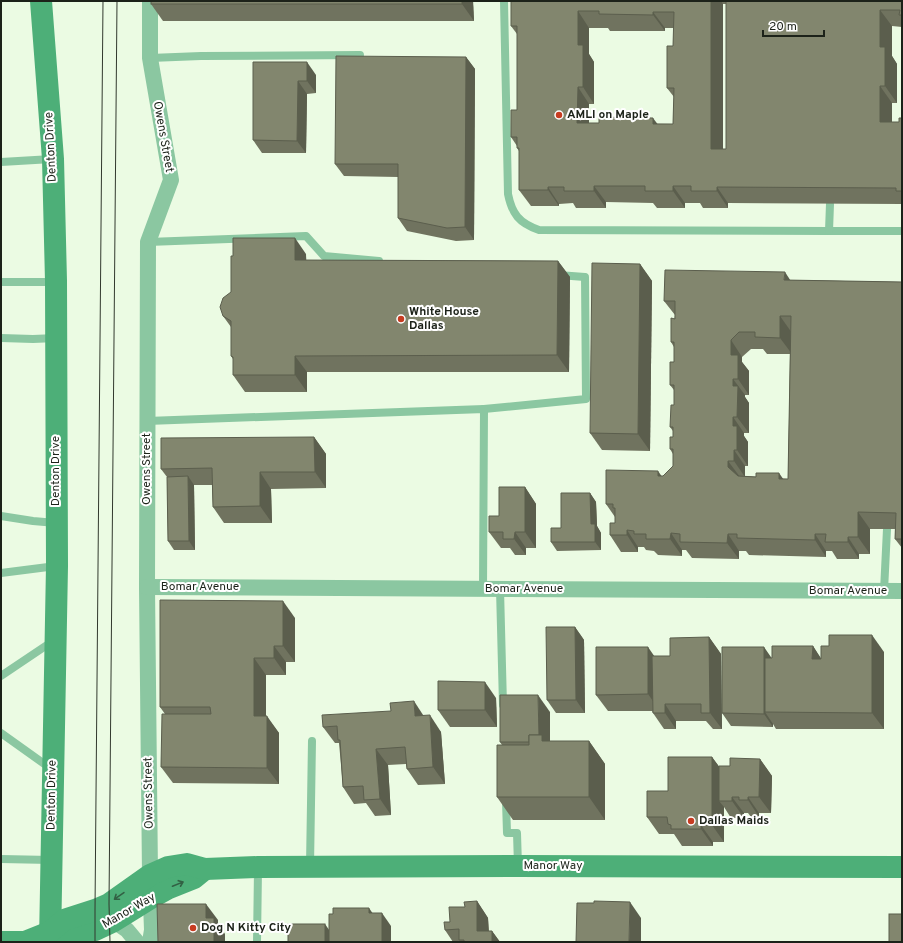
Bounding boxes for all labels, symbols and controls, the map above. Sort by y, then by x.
scale bar [763,12,824,38]
text: 20 m [769,19,797,35]
street label: Owens Street [149,100,177,174]
place label: AMLI on Maple [567,107,649,123]
marker: AMLI on Maple [554,110,564,120]
street label: Denton Drive [41,111,61,183]
place label: White House Dallas [409,304,479,334]
marker: White House Dallas [396,314,406,324]
street label: Owens Street [139,433,155,505]
street label: Denton Drive [48,436,64,506]
street label: Bomar Avenue [161,579,239,595]
street label: Bomar Avenue [485,581,563,597]
street label: Bomar Avenue [809,583,887,599]
street label: Owens Street [140,757,158,829]
street label: Denton Drive [43,760,61,830]
place label: Dallas Maids [699,813,769,829]
marker: Dallas Maids [686,816,696,826]
street label: Manor Way [524,858,583,874]
one-way arrow [172,879,184,887]
street label: Manor Way [99,889,159,933]
one-way arrow [114,892,125,900]
place label: Dog N Kitty City [201,920,291,936]
marker: Dog N Kitty City [188,923,198,933]

